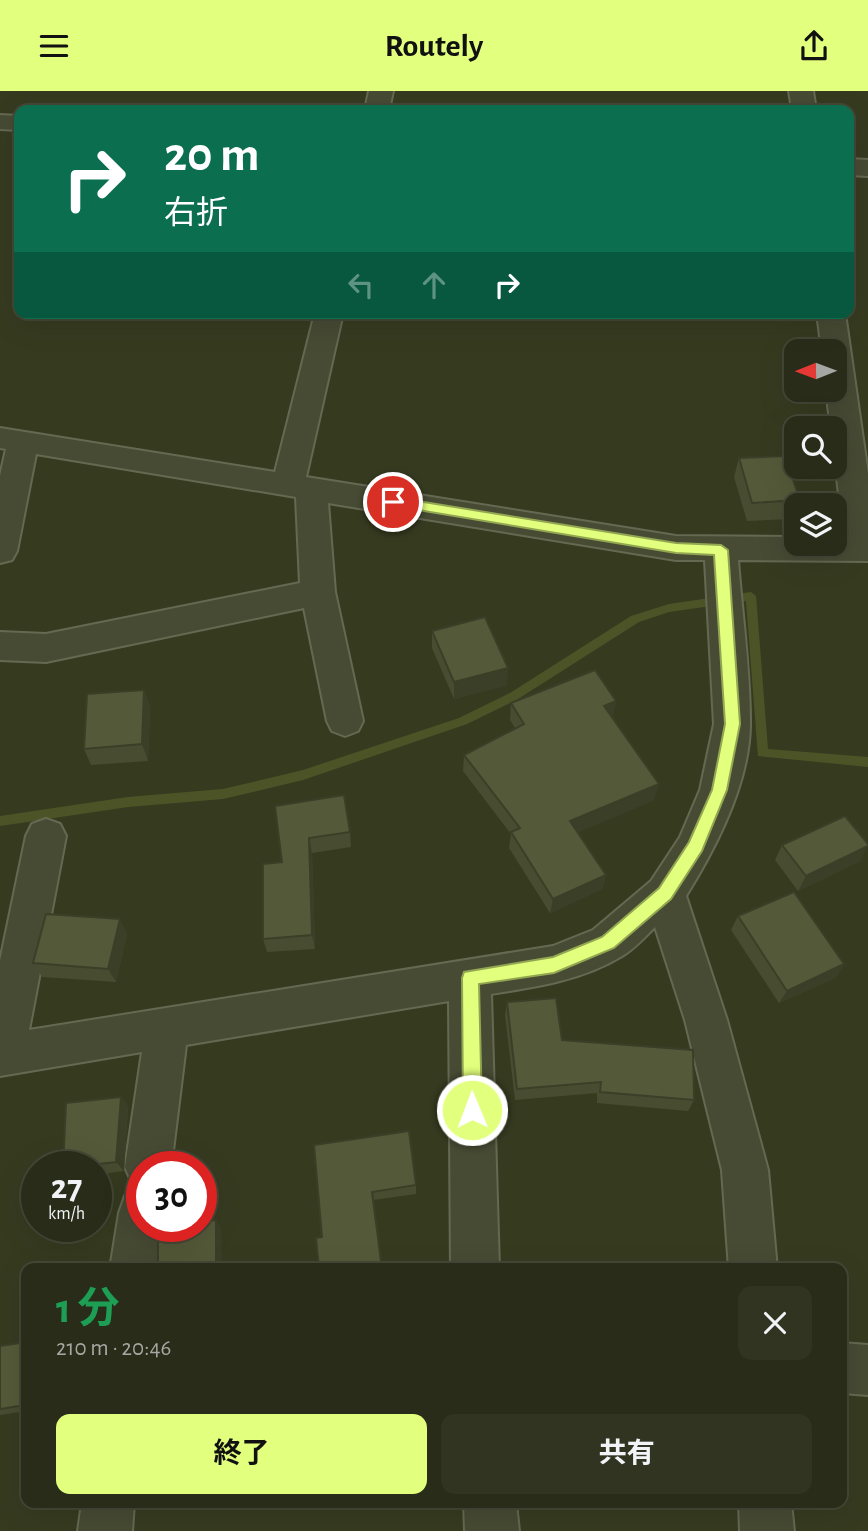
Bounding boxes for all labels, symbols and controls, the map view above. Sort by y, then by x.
icon: menu [35,27,73,65]
icon: share [795,27,833,65]
text: Routely [385,30,483,62]
text: 20 m [164,131,260,180]
icon: right [49,133,140,224]
text: 右折 [164,197,228,229]
icon: left [342,266,380,304]
icon: ahead [415,266,453,304]
icon: right [488,266,526,304]
north arrow [784,339,847,403]
map controls [784,339,847,556]
button: search [784,416,847,479]
pin [363,472,423,532]
icon: arrive [374,483,412,521]
button: layers [784,493,847,556]
position arrow [435,1073,509,1147]
speed limit sign: 30 [126,1151,217,1242]
text: 27 [51,1170,82,1205]
text: km/h [48,1205,85,1223]
button: close [738,1286,812,1360]
text: 1 分 [56,1288,119,1330]
text: 210 m · 20:46 [56,1337,171,1360]
button: 終了 [56,1414,427,1494]
button: 共有 [441,1414,812,1494]

